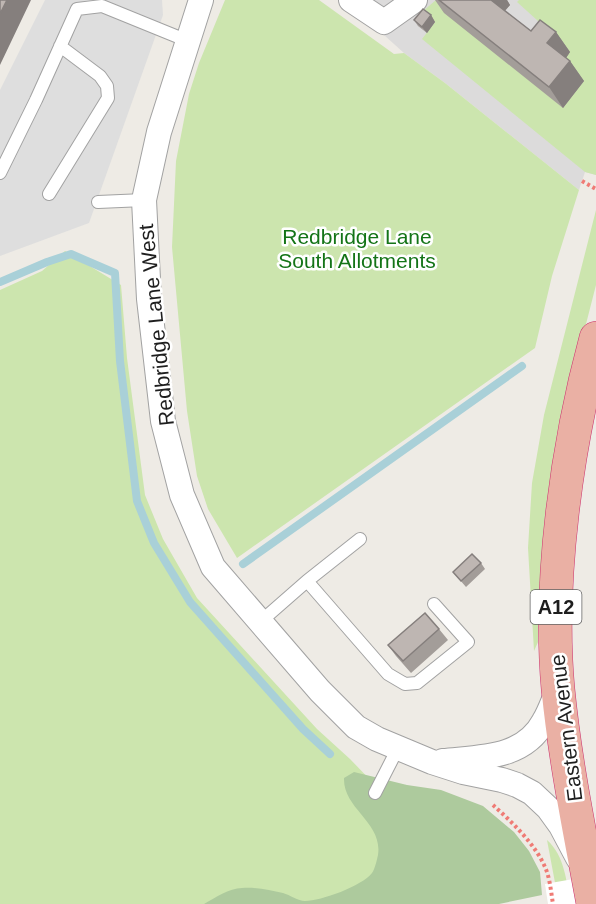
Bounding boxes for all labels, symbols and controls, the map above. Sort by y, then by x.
street label: Redbridge Lane West [134,223,178,427]
park label: Redbridge Lane South Allotments [278,225,436,272]
road number: A12 [530,590,582,624]
street label: Eastern Avenue [546,653,586,803]

